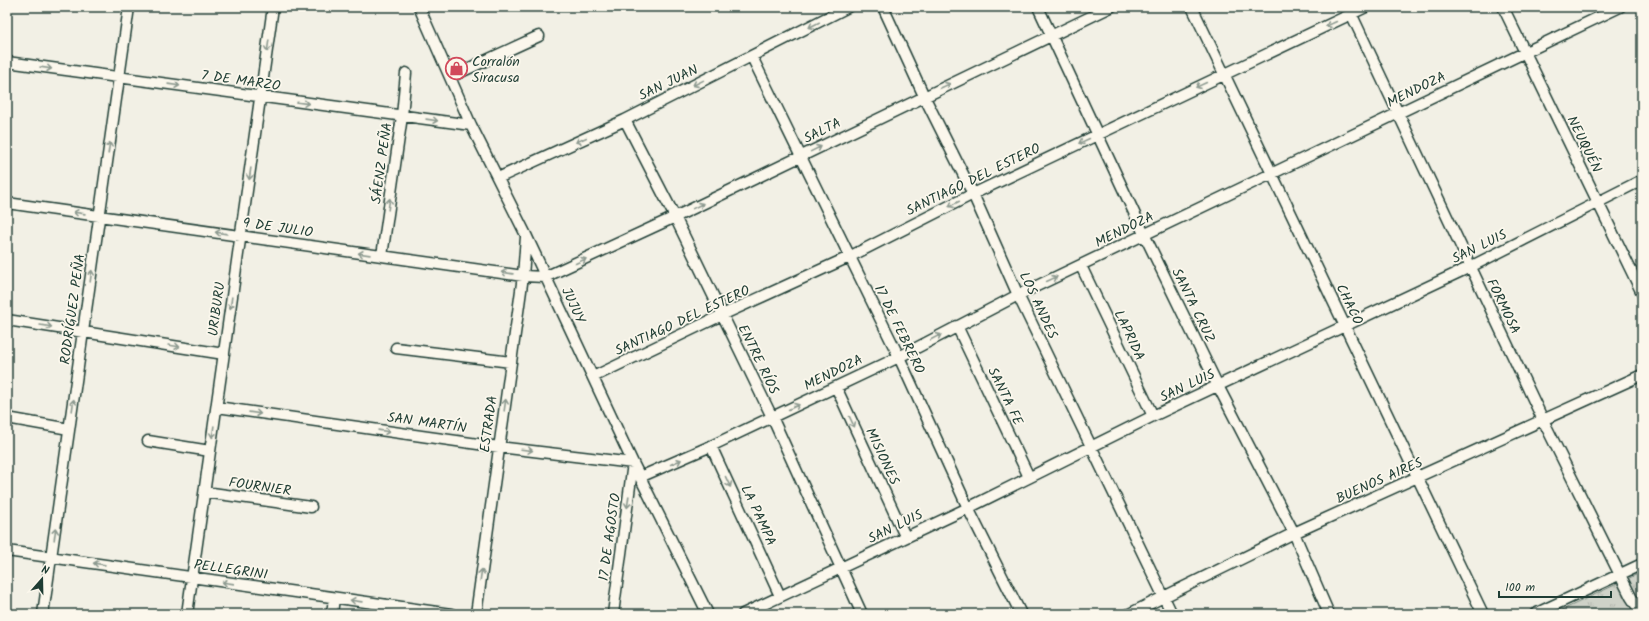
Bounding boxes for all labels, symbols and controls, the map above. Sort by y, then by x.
one-way arrow [1325,21,1337,28]
one-way arrow [808,22,820,29]
one-way arrow [264,39,272,52]
place label: Corralón Siracusa [472,51,520,89]
shop icon: Corralón Siracusa [443,56,469,82]
street label: SAN JUAN [635,59,702,107]
one-way arrow [39,64,52,72]
street label: 7 DE MARZO [200,65,282,98]
street label: MENDOZA [1383,66,1450,114]
one-way arrow [692,80,704,87]
one-way arrow [167,81,180,89]
one-way arrow [939,82,951,89]
one-way arrow [1195,82,1207,89]
one-way arrow [296,99,309,107]
street label: SALTA [800,112,845,149]
street label: NEUQUÉN [1561,112,1608,177]
one-way arrow [425,116,438,124]
street label: SÁENZ PEÑA [365,121,399,205]
one-way arrow [575,137,587,144]
street label: SANTIAGO DEL ESTERO [903,138,1045,222]
one-way arrow [1078,138,1090,145]
one-way arrow [105,142,113,155]
one-way arrow [809,145,821,152]
one-way arrow [246,167,254,180]
one-way arrow [385,198,393,211]
one-way arrow [948,201,960,208]
one-way arrow [692,202,704,209]
street label: MENDOZA [1091,206,1158,254]
one-way arrow [73,209,86,217]
street label: 9 DE JULIO [241,212,315,244]
street label: SAN LUIS [1448,224,1511,270]
one-way arrow [215,229,228,237]
one-way arrow [358,250,371,258]
street label: RODRÍGUEZ PEÑA [54,252,92,366]
one-way arrow [574,257,586,264]
street label: SANTA CRUZ [1166,264,1221,347]
street label: LOS ANDES [1013,268,1063,343]
one-way arrow [501,269,514,277]
one-way arrow [87,270,95,283]
one-way arrow [1046,275,1058,282]
street label: FORMOSA [1480,275,1526,338]
street label: SANTIAGO DEL ESTERO [611,280,754,362]
street label: CHACO [1330,280,1369,329]
street label: URIBURU [202,281,232,338]
street label: 17 DE FEBRERO [868,281,930,378]
street label: JUJUY [555,284,591,328]
one-way arrow [227,296,235,309]
street label: LAPRIDA [1108,306,1150,364]
street label: ENTRE RÍOS [732,321,785,399]
one-way arrow [39,322,52,330]
one-way arrow [929,333,941,341]
one-way arrow [167,342,180,350]
street label: MENDOZA [800,349,867,397]
street label: SAN LUIS [1156,363,1219,408]
street label: SANTA FE [982,364,1029,430]
street label: ESTRADA [474,394,504,454]
one-way arrow [69,399,77,412]
one-way arrow [501,399,509,412]
one-way arrow [787,403,799,410]
street label: SAN MARTÍN [386,407,469,440]
one-way arrow [248,409,261,417]
one-way arrow [849,416,856,428]
street label: MISIONES [859,424,905,489]
one-way arrow [209,425,217,438]
one-way arrow [377,427,390,434]
one-way arrow [520,446,533,454]
street label: BUENOS AIRES [1332,452,1427,510]
one-way arrow [670,457,682,465]
street label: FOURNIER [227,472,292,502]
one-way arrow [725,475,732,487]
street label: LA PAMPA [734,481,782,550]
street label: 17 DE AGOSTO [593,491,627,582]
one-way arrow [624,495,632,508]
street label: SAN LUIS [864,504,927,550]
one-way arrow [51,528,59,541]
street label: PELLEGRINI [193,554,269,586]
north arrow [22,559,62,599]
one-way arrow [93,560,106,568]
text: N [39,561,51,580]
one-way arrow [477,569,485,582]
scale bar [1499,573,1611,599]
text: 100 m [1505,578,1536,597]
one-way arrow [222,579,235,587]
one-way arrow [350,597,363,605]

